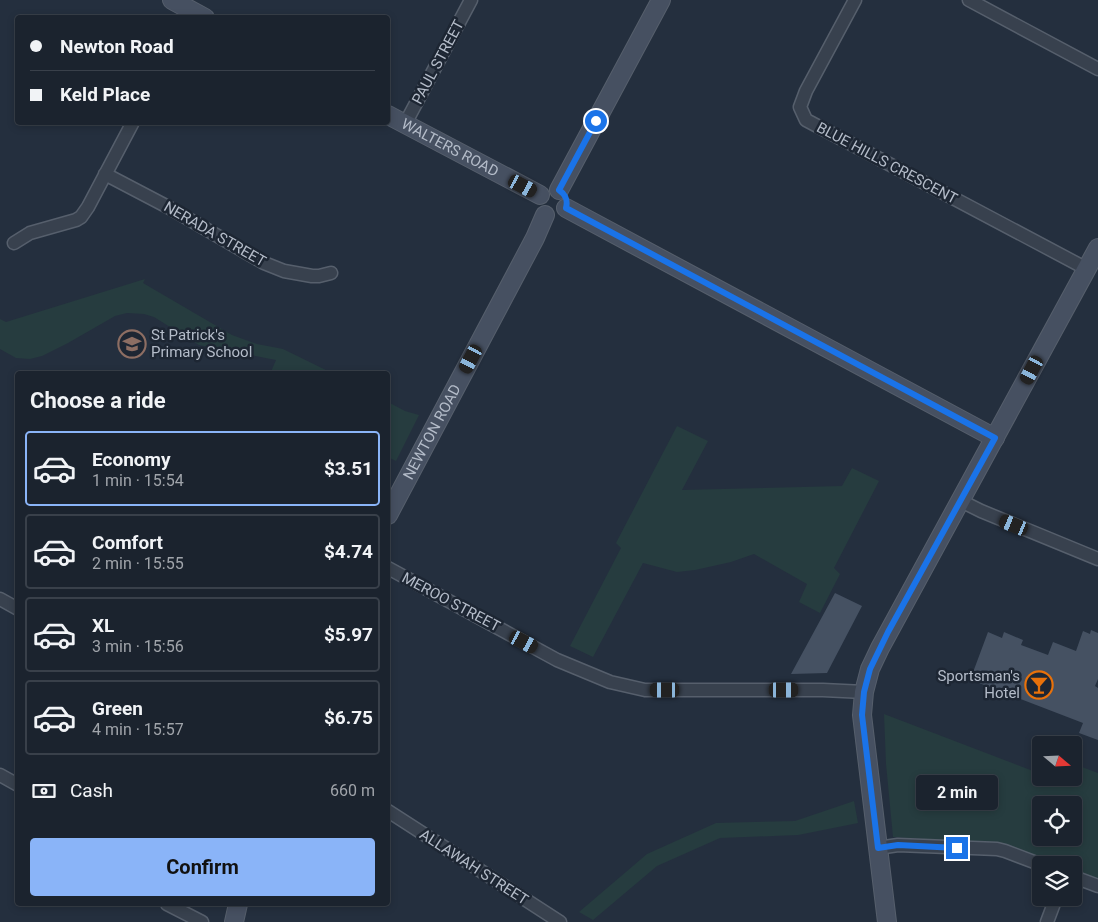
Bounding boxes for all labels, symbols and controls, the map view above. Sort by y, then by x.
street label: PAUL STREET [408,17,468,107]
text: Newton Road [60,35,174,58]
text: Keld Place [60,83,150,106]
route start [585,110,607,132]
street label: WALTERS ROAD [398,115,502,181]
street label: BLUE HILLS CRESCENT [814,118,960,208]
car [506,172,539,200]
street label: NERADA STREET [161,198,269,270]
place label: St Patrick's Primary School [151,326,252,361]
school or university icon: St Patrick's Primary School [117,329,147,359]
car [457,342,484,376]
car [1018,353,1045,387]
street label: NEWTON ROAD [399,381,465,483]
text: Choose a ride [30,388,166,413]
icon: car [32,446,77,491]
text: Economy [92,448,171,471]
text: $3.51 [324,457,373,480]
text: 1 min · 15:54 [92,471,184,490]
car [997,512,1030,538]
icon: car [32,529,77,574]
text: Comfort [92,531,163,554]
text: $4.74 [324,540,373,563]
text: 2 min · 15:55 [92,554,184,573]
street label: MEROO STREET [399,569,503,635]
icon: car [32,612,77,657]
text: XL [92,614,114,637]
text: $5.97 [324,623,373,646]
car [507,628,540,656]
text: 3 min · 15:56 [92,637,184,656]
place label: Sportsman's Hotel [937,667,1020,702]
bar icon: Sportsman's Hotel [1024,670,1054,700]
car [650,683,680,698]
car [769,683,799,698]
icon: car [32,695,77,740]
text: Green [92,697,143,720]
text: $6.75 [324,706,373,729]
text: 4 min · 15:57 [92,720,184,739]
north arrow [1032,736,1082,786]
map controls [1032,736,1082,906]
callout: 2 min [916,776,998,810]
icon: cash [30,777,58,805]
text: Cash [70,779,113,802]
text: 660 m [330,781,375,800]
text: 2 min [937,783,977,802]
button: locate [1032,796,1082,846]
street label: ALLAWAH STREET [416,825,532,909]
route end [946,837,968,859]
button: Confirm [30,838,375,896]
button: layers [1032,856,1082,906]

